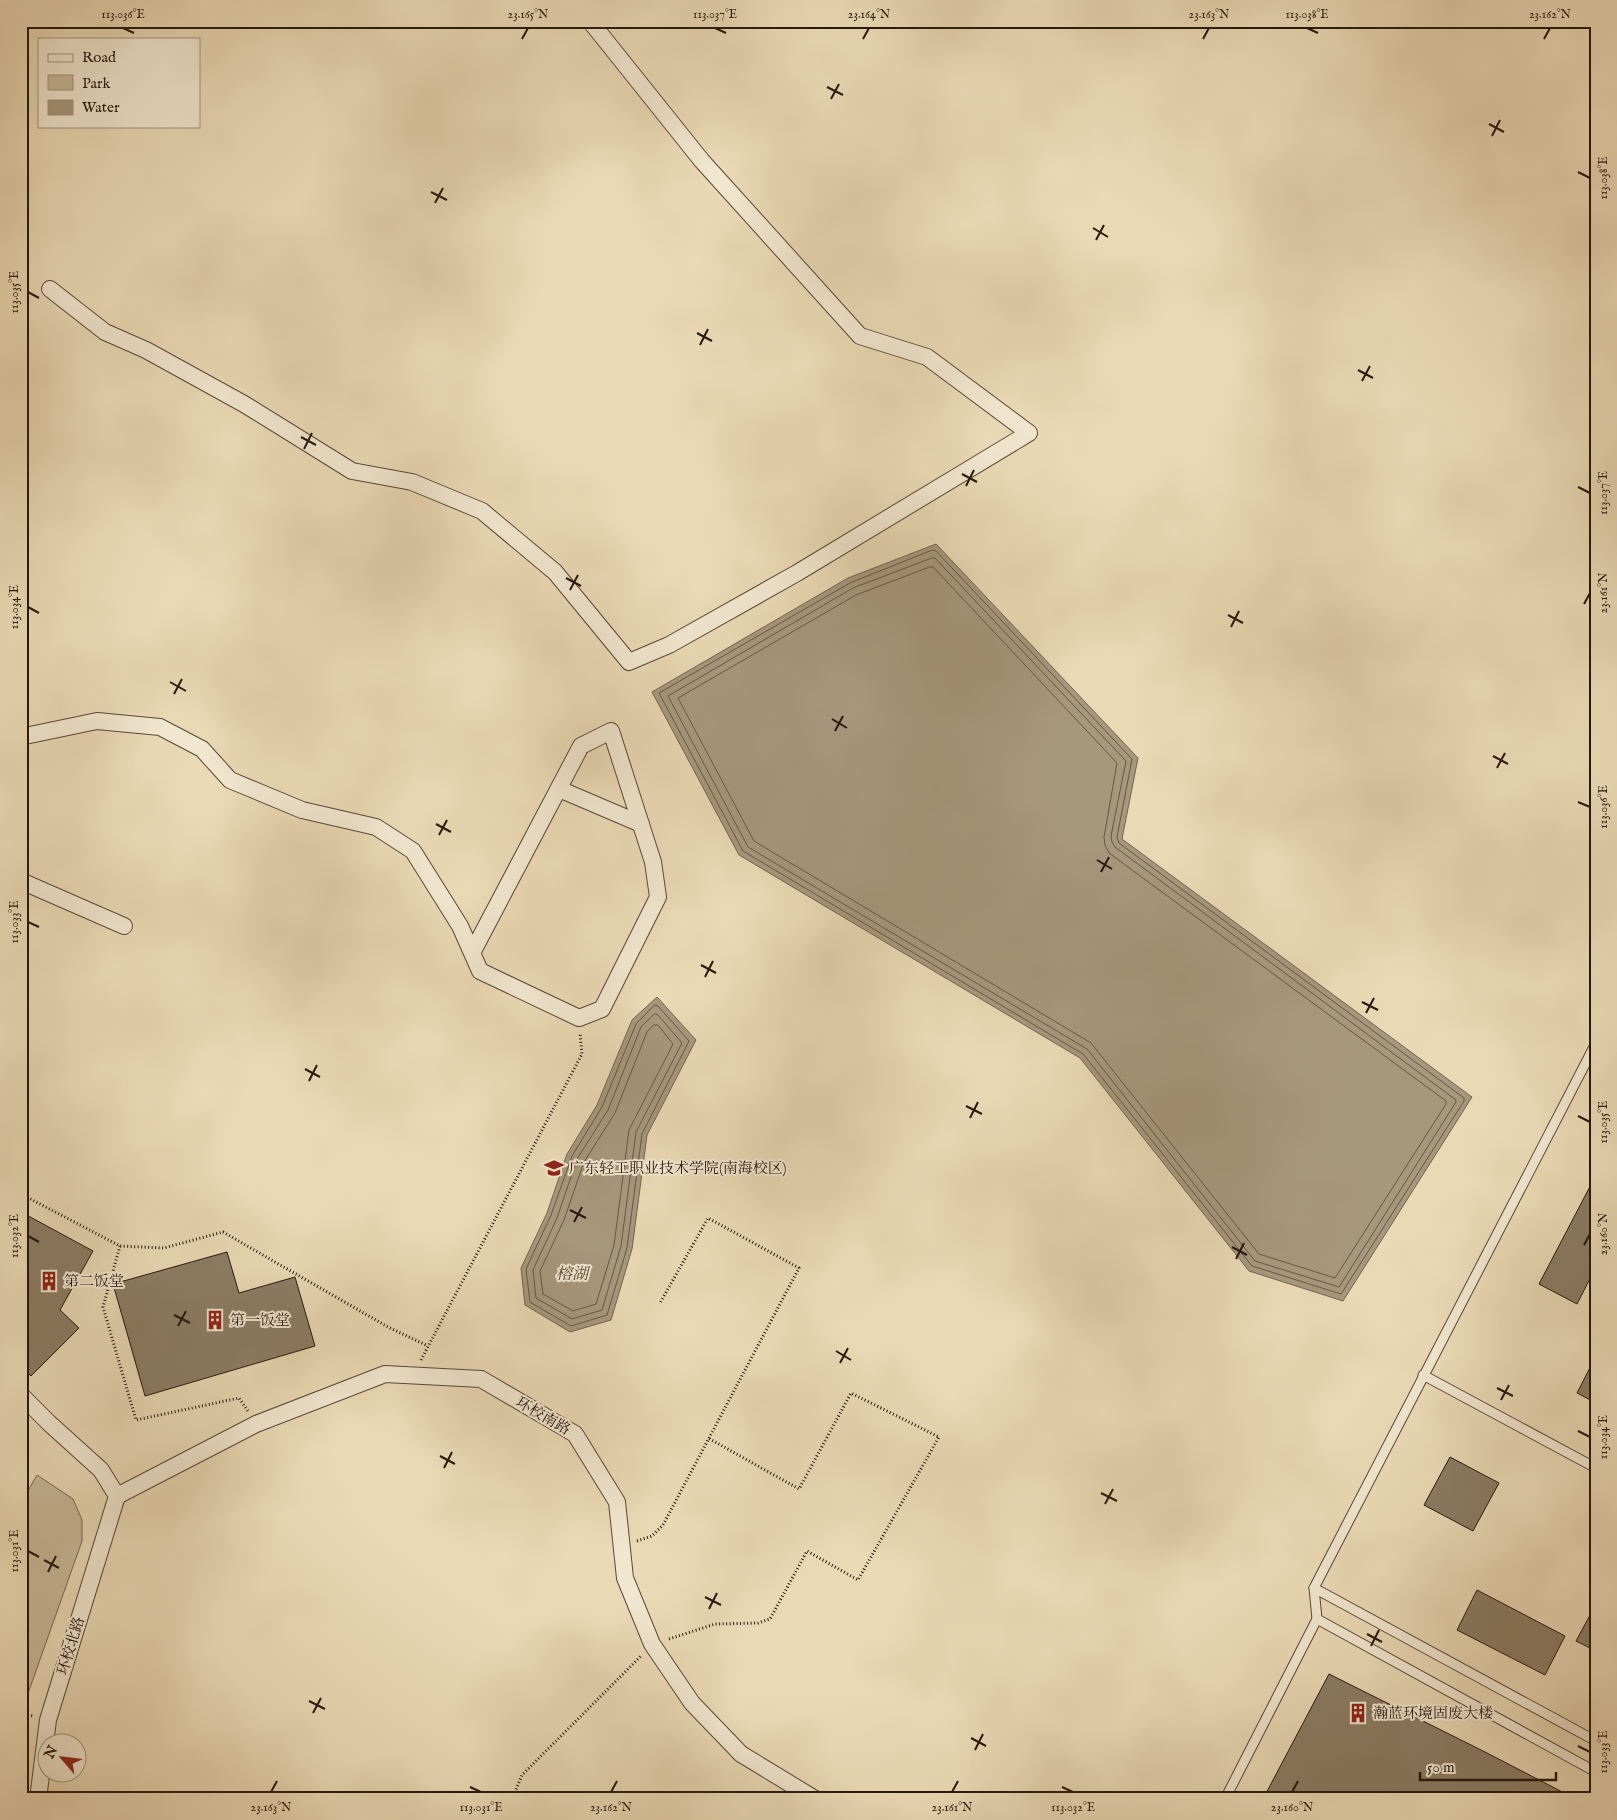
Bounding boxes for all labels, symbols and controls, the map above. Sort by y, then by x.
text: 113.036°E [101,7,145,22]
text: 23.165°N [508,7,549,22]
text: 113.037°E [693,7,737,22]
text: 23.164°N [848,7,891,22]
text: 23.163°N [1189,7,1230,22]
text: 113.038°E [1285,7,1329,22]
text: 23.162°N [1529,7,1572,22]
legend [38,38,200,128]
text: Road [82,48,117,67]
text: Park [82,74,112,93]
text: Water [82,98,120,117]
text: 113.038°E [1596,156,1611,200]
text: 113.035°E [7,271,22,313]
text: 113.037°E [1596,471,1611,515]
text: 23.161°N [1596,572,1611,613]
text: 113.034°E [7,585,22,629]
text: 113.036°E [1596,785,1611,829]
text: 113.033°E [7,901,22,943]
text: 113.035°E [1596,1101,1611,1143]
school or university icon: 广东轻工职业技术学院(南海校区) [543,1157,565,1179]
place label: 广东轻工职业技术学院(南海校区) [569,1159,787,1178]
text: 23.160°N [1596,1212,1611,1255]
text: 113.032°E [7,1214,22,1258]
water label: 榕湖 [556,1265,591,1285]
building icon: 第二饭堂 [38,1270,60,1292]
place label: 第二饭堂 [64,1272,124,1291]
building icon: 第一饭堂 [204,1309,226,1331]
place label: 第一饭堂 [230,1311,290,1330]
street label: 环校南路 [512,1393,574,1439]
text: 113.034°E [1596,1415,1611,1459]
text: 113.031°E [7,1530,22,1572]
street label: 环校北路 [53,1615,89,1677]
building icon: 瀚蓝环境固废大楼 [1347,1702,1369,1724]
place label: 瀚蓝环境固废大楼 [1373,1704,1493,1723]
text: 113.033°E [1596,1731,1611,1773]
north arrow [38,1732,88,1782]
text: N [40,1743,62,1763]
scale bar [1420,1750,1556,1782]
text: 50 m [1427,1758,1455,1777]
text: 23.163°N [251,1800,292,1815]
text: 113.031°E [460,1800,502,1815]
text: 23.162°N [590,1800,633,1815]
text: 23.161°N [932,1800,973,1815]
text: 113.032°E [1051,1800,1095,1815]
text: 23.160°N [1271,1800,1314,1815]

